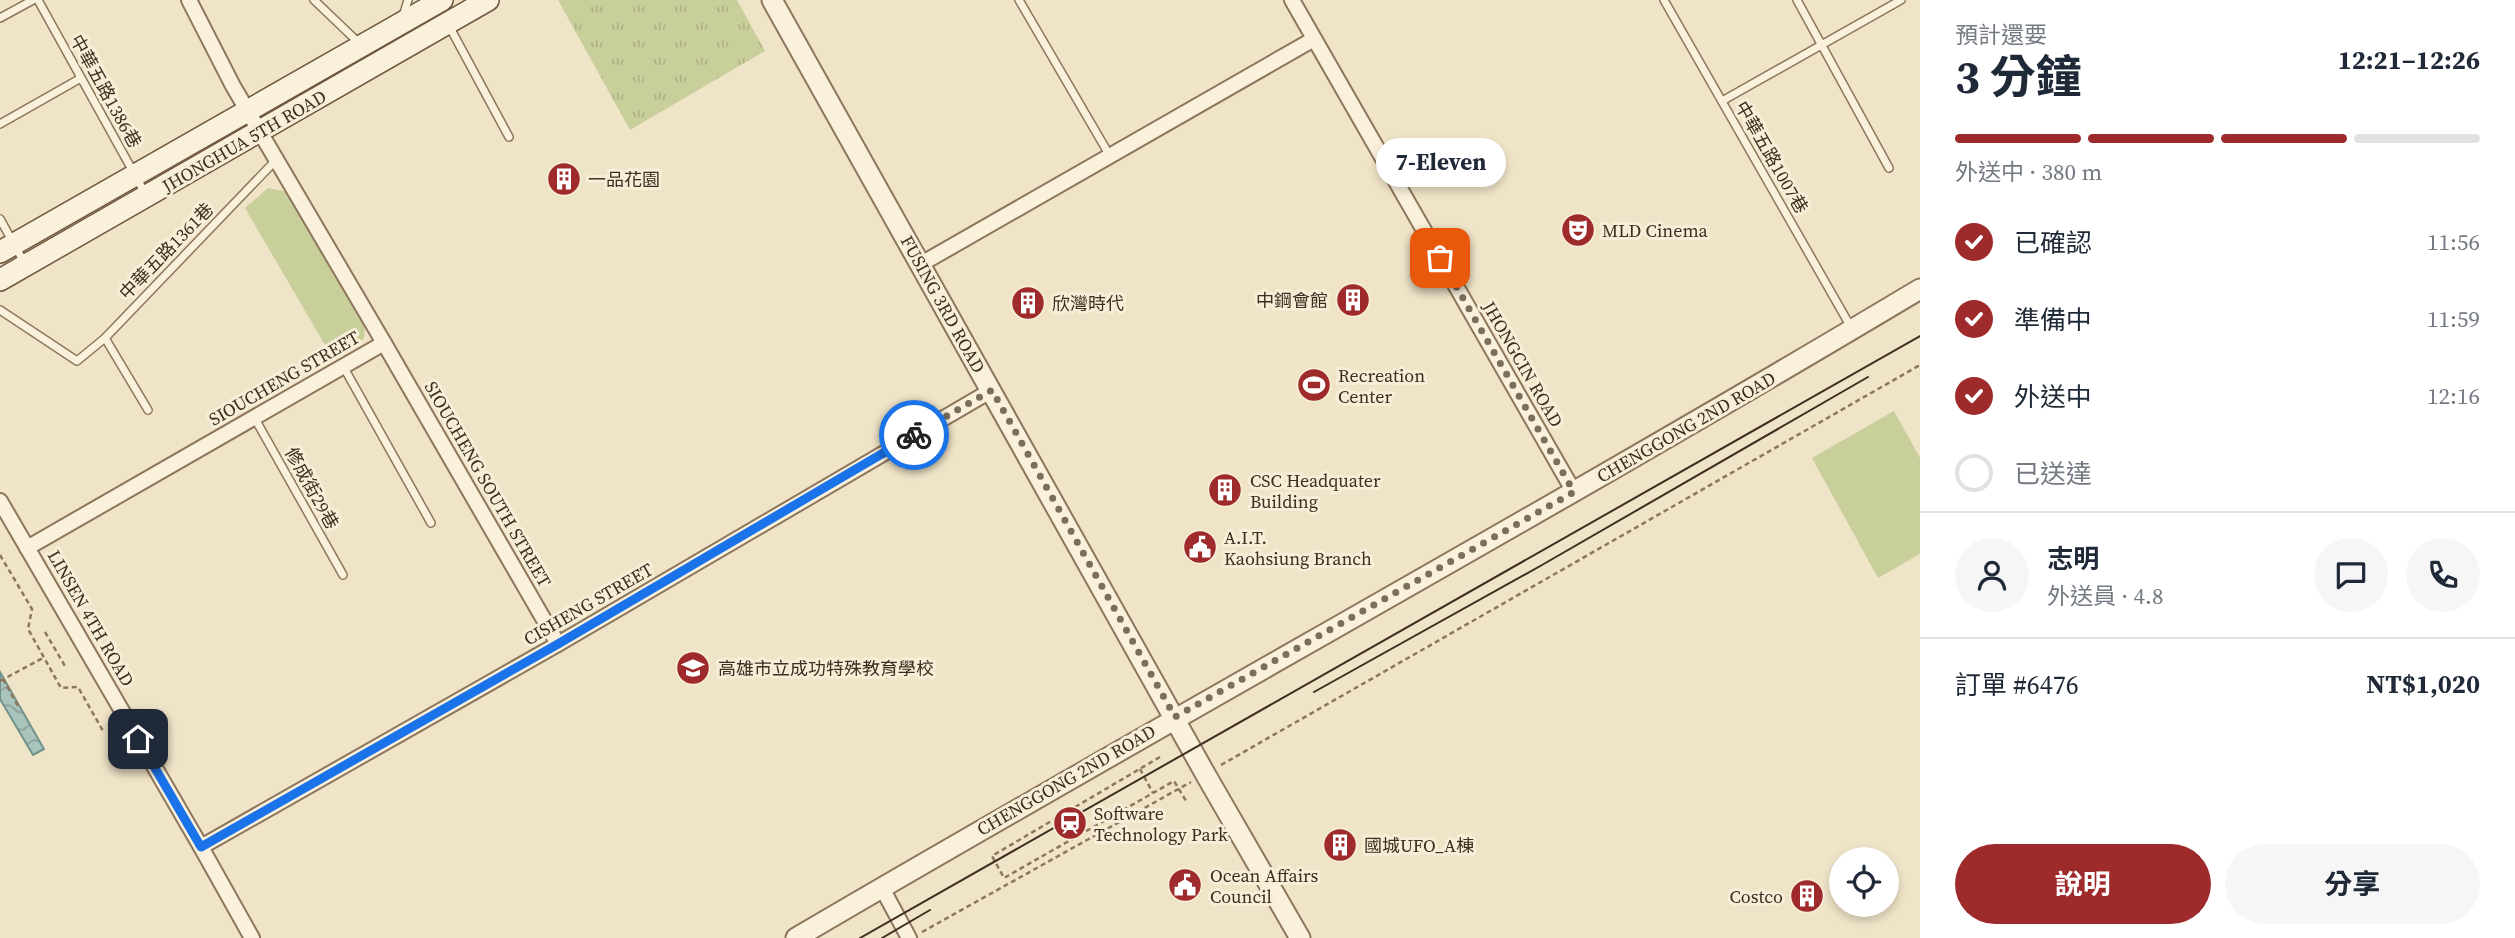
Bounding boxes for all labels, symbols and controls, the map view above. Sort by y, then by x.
text: 預計還要 [1955,19,2047,51]
street label: 中華五路1386巷 [65,30,147,152]
text: 12:21–12:26 [2338,42,2480,78]
text: 3 分鐘 [1955,45,2082,108]
street label: JHONGHUA 5TH ROAD [156,84,331,199]
street label: 中華五路1007巷 [1730,96,1814,218]
callout: 7-Eleven [1375,139,1505,188]
text: 7-Eleven [1396,146,1486,178]
text: 外送中 · 380 m [1955,156,2102,188]
building icon: 一品花園 [545,160,583,198]
place label: 一品花園 [588,167,660,192]
street label: 中華五路1361巷 [113,197,219,305]
theatre icon: MLD Cinema [1559,211,1597,249]
place label: MLD Cinema [1602,218,1709,243]
icon: check [1955,223,1993,261]
text: 已確認 [2014,225,2092,261]
text: 11:56 [2427,226,2480,258]
pin [1410,228,1470,288]
street label: FUSING 3RD ROAD [895,231,991,377]
icon: bag [1421,239,1459,277]
building icon: 中鋼會館 [1334,281,1372,319]
building icon: 欣灣時代 [1009,284,1047,322]
place label: 中鋼會館 [1256,288,1328,313]
place label: 欣灣時代 [1052,291,1124,316]
street label: JHONGCIN ROAD [1476,296,1569,432]
icon: check [1955,300,1993,338]
text: 準備中 [2014,302,2092,338]
text: 11:59 [2427,303,2480,335]
street label: SIOUCHENG STREET [204,325,364,431]
place label: Recreation Center [1338,363,1425,409]
street label: CHENGGONG 2ND ROAD [1592,365,1780,489]
sports icon: Recreation Center [1295,366,1333,404]
street label: SIOUCHENG SOUTH STREET [419,376,557,592]
icon: check [1955,377,1993,415]
text: 外送中 [2014,379,2092,415]
text: 12:16 [2427,380,2480,412]
courier [879,400,949,470]
icon: bike [895,416,933,454]
street label: 修成街29巷 [279,443,345,533]
text: 已送達 [2014,456,2092,492]
place label: CSC Headquater Building [1250,468,1381,514]
building icon: CSC Headquater Building [1206,471,1244,509]
place label: A.I.T. Kaohsiung Branch [1224,525,1372,571]
public building icon: A.I.T. Kaohsiung Branch [1181,528,1219,566]
button: person [1955,538,2029,612]
button: chat [2314,538,2388,612]
button: phone [2406,538,2480,612]
text: 志明 [2047,541,2099,577]
street label: LINSEN 4TH ROAD [42,545,140,691]
street label: CISHENG STREET [519,557,657,651]
text: 外送員 · 4.8 [2047,580,2164,612]
school or university icon: 高雄市立成功特殊教育學校 [674,649,712,687]
place label: 高雄市立成功特殊教育學校 [718,656,934,681]
text: NT$1,020 [2366,666,2480,702]
text: 訂單 #6476 [1955,667,2079,703]
pin [108,709,168,769]
street label: CHENGGONG 2ND ROAD [972,718,1160,842]
icon: home [119,720,157,758]
place label: Software Technology Park [1094,801,1228,847]
station icon: Software Technology Park [1051,804,1089,842]
building icon: 國城UFO_A棟 [1321,826,1359,864]
place label: 國城UFO_A棟 [1364,833,1474,858]
button: 說明 [1955,844,2211,924]
button: 分享 [2225,844,2480,924]
map controls [1829,847,1899,917]
button: locate [1829,847,1899,917]
place label: Ocean Affairs Council [1210,863,1318,909]
public building icon: Ocean Affairs Council [1166,866,1204,904]
building icon: Costco [1788,877,1826,915]
place label: Costco [1729,884,1783,909]

